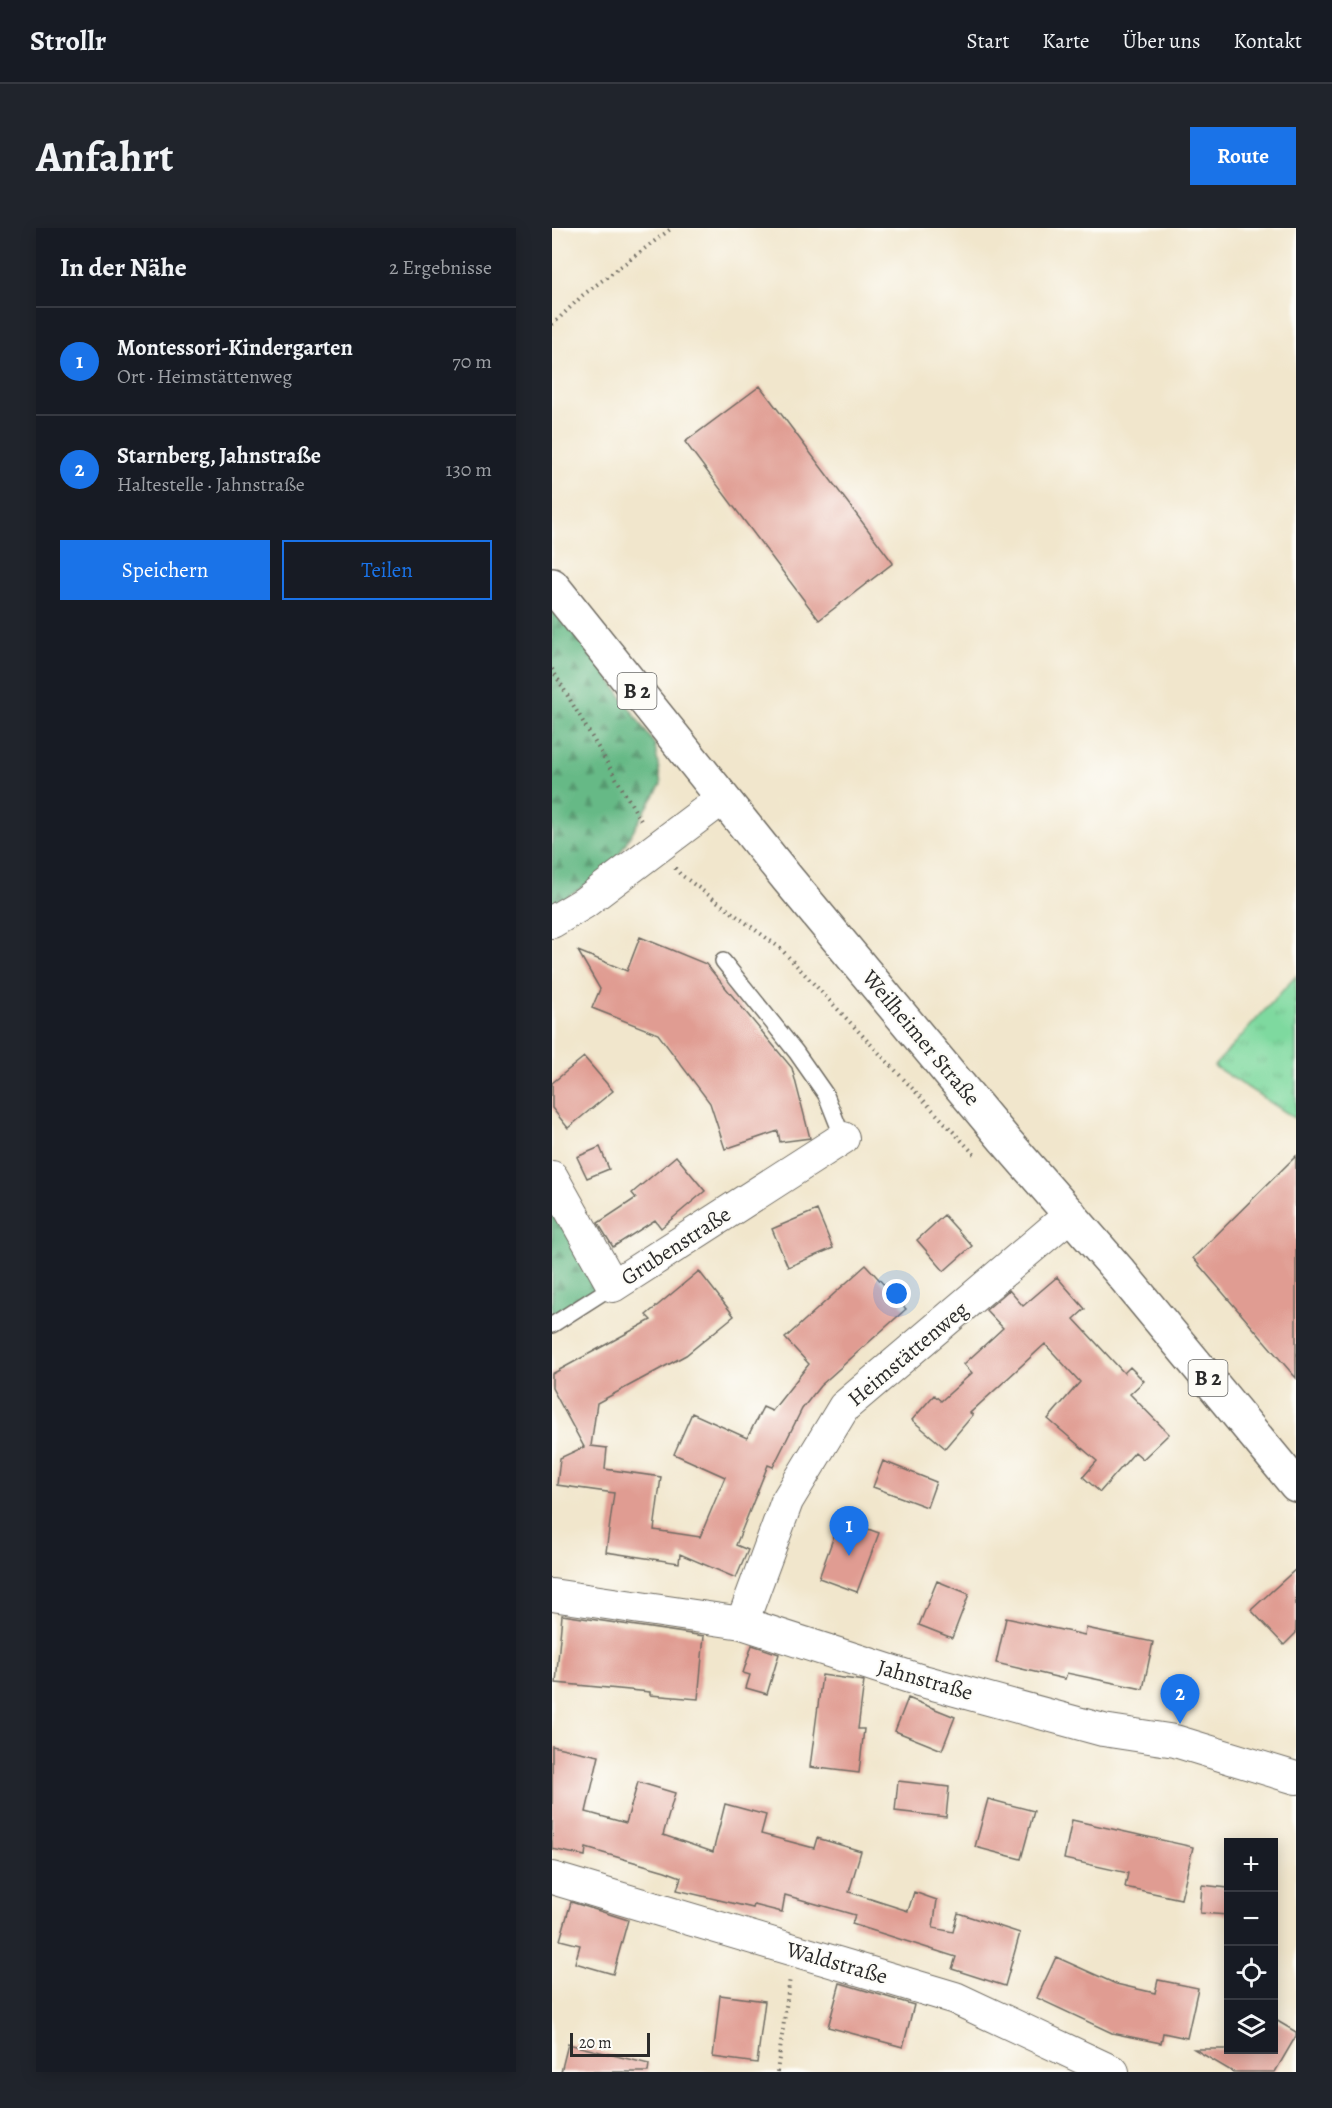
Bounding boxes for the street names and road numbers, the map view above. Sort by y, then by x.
road number: B 2 [618,673,656,709]
street label: Weilheimer Straße [854,963,987,1112]
street label: Grubenstraße [615,1199,737,1293]
street label: Heimstättenweg [841,1295,975,1413]
road number: B 2 [1188,1360,1228,1396]
street label: Jahnstraße [874,1652,976,1708]
street label: Waldstraße [782,1934,891,1992]

